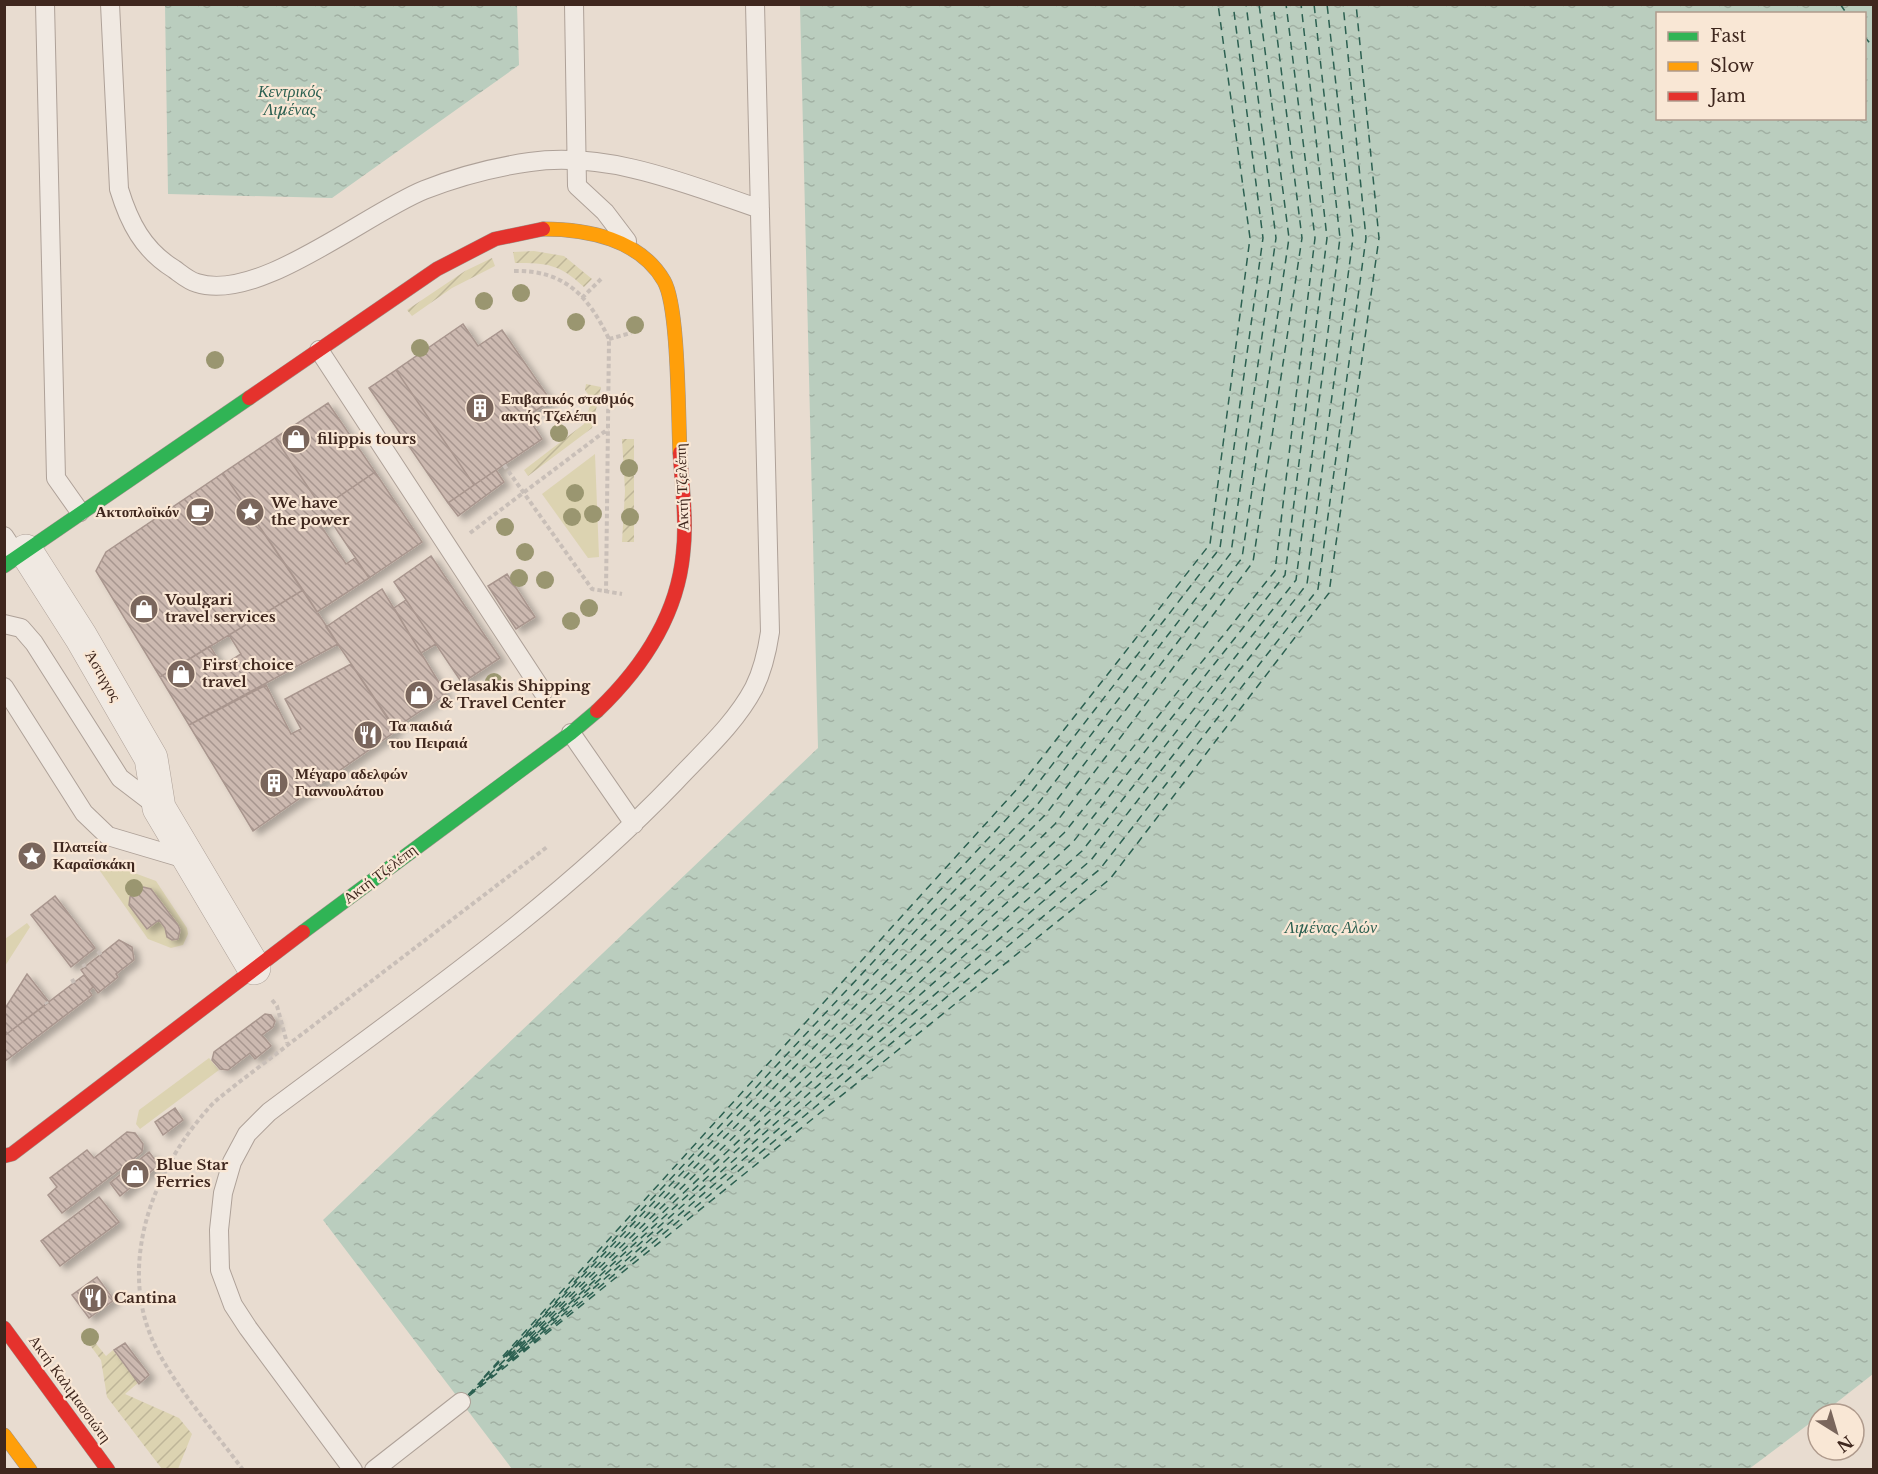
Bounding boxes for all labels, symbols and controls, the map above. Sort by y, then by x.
legend [1656,12,1866,120]
text: Fast [1710,25,1747,47]
text: Slow [1710,55,1755,77]
water label: Κεντρικός Λιμένας [257,81,323,119]
text: Jam [1708,85,1746,107]
place label: Επιβατικός σταθμός ακτής Τζελέπη [501,389,634,425]
building icon: Επιβατικός σταθμός ακτής Τζελέπη [464,392,496,424]
shop icon: filippis tours [280,423,312,455]
place label: filippis tours [317,429,416,448]
street label: Ακτή Τζελέπη [670,443,693,531]
place label: We have the power [270,493,350,529]
cafe icon: Ακτοπλοϊκόν [184,496,216,528]
place icon: We have the power [234,496,266,528]
place label: Ακτοπλοϊκόν [96,502,179,521]
place label: Voulgari travel services [164,590,276,626]
shop icon: Voulgari travel services [128,593,160,625]
street label: Άστιγγος [81,647,126,705]
place label: First choice travel [202,655,294,691]
shop icon: First choice travel [165,658,197,690]
place label: Gelasakis Shipping & Travel Center [440,676,591,712]
shop icon: Gelasakis Shipping & Travel Center [403,679,435,711]
place label: Τα παιδιά του Πειραιά [389,716,468,752]
restaurant icon: Τα παιδιά του Πειραιά [352,719,384,751]
place label: Μέγαρο αδελφών Γιαννουλάτου [295,764,408,800]
building icon: Μέγαρο αδελφών Γιαννουλάτου [258,767,290,799]
place label: Πλατεία Καραϊσκάκη [53,837,135,873]
place icon: Πλατεία Καραϊσκάκη [16,840,48,872]
street label: Ακτή Τζελέπη [339,840,420,907]
water label: Λιμένας Αλών [1283,917,1378,937]
place label: Blue Star Ferries [156,1155,229,1191]
shop icon: Blue Star Ferries [119,1158,151,1190]
restaurant icon: Cantina [77,1282,109,1314]
place label: Cantina [114,1288,177,1307]
street label: Ακτή Καλιμασσιώτη [25,1331,116,1446]
north arrow [1806,1402,1866,1462]
text: N [1833,1431,1857,1456]

